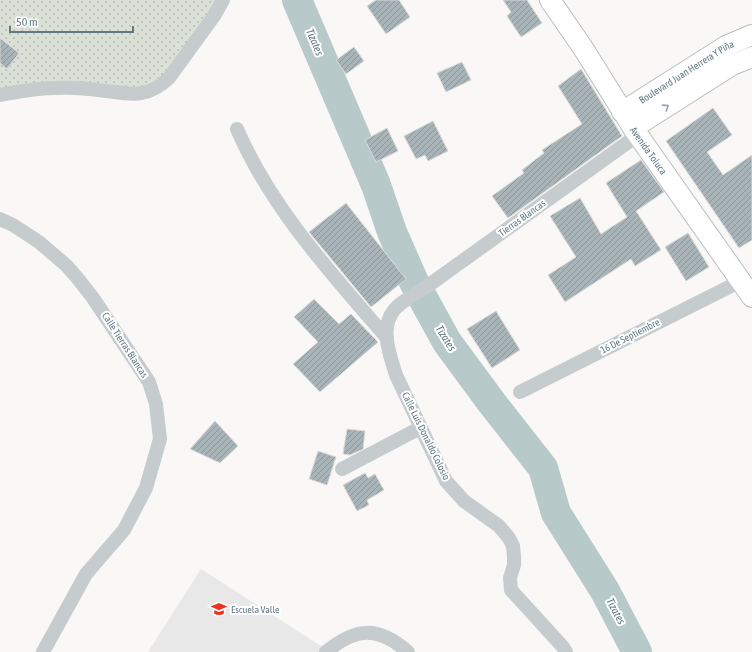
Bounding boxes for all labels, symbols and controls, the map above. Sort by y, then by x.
scale bar [10,8,133,34]
text: 50 m [16,15,38,29]
water label: Tizates [304,27,326,57]
street label: Boulevard Juan Herrera Y Piña [637,38,736,105]
one-way arrow [662,104,669,112]
street label: Avenida Toluca [628,124,670,177]
street label: Tierras Blancas [496,197,548,239]
street label: Calle Tierras Blancas [100,310,150,380]
street label: 16 De Septiembre [599,316,662,356]
water label: Tizates [433,323,459,353]
street label: Calle Luis Donaldo Colosio [400,390,452,482]
water label: Tizates [604,596,628,626]
school or university icon: Escuela Valle [210,600,228,618]
place label: Escuela Valle [231,604,280,615]

